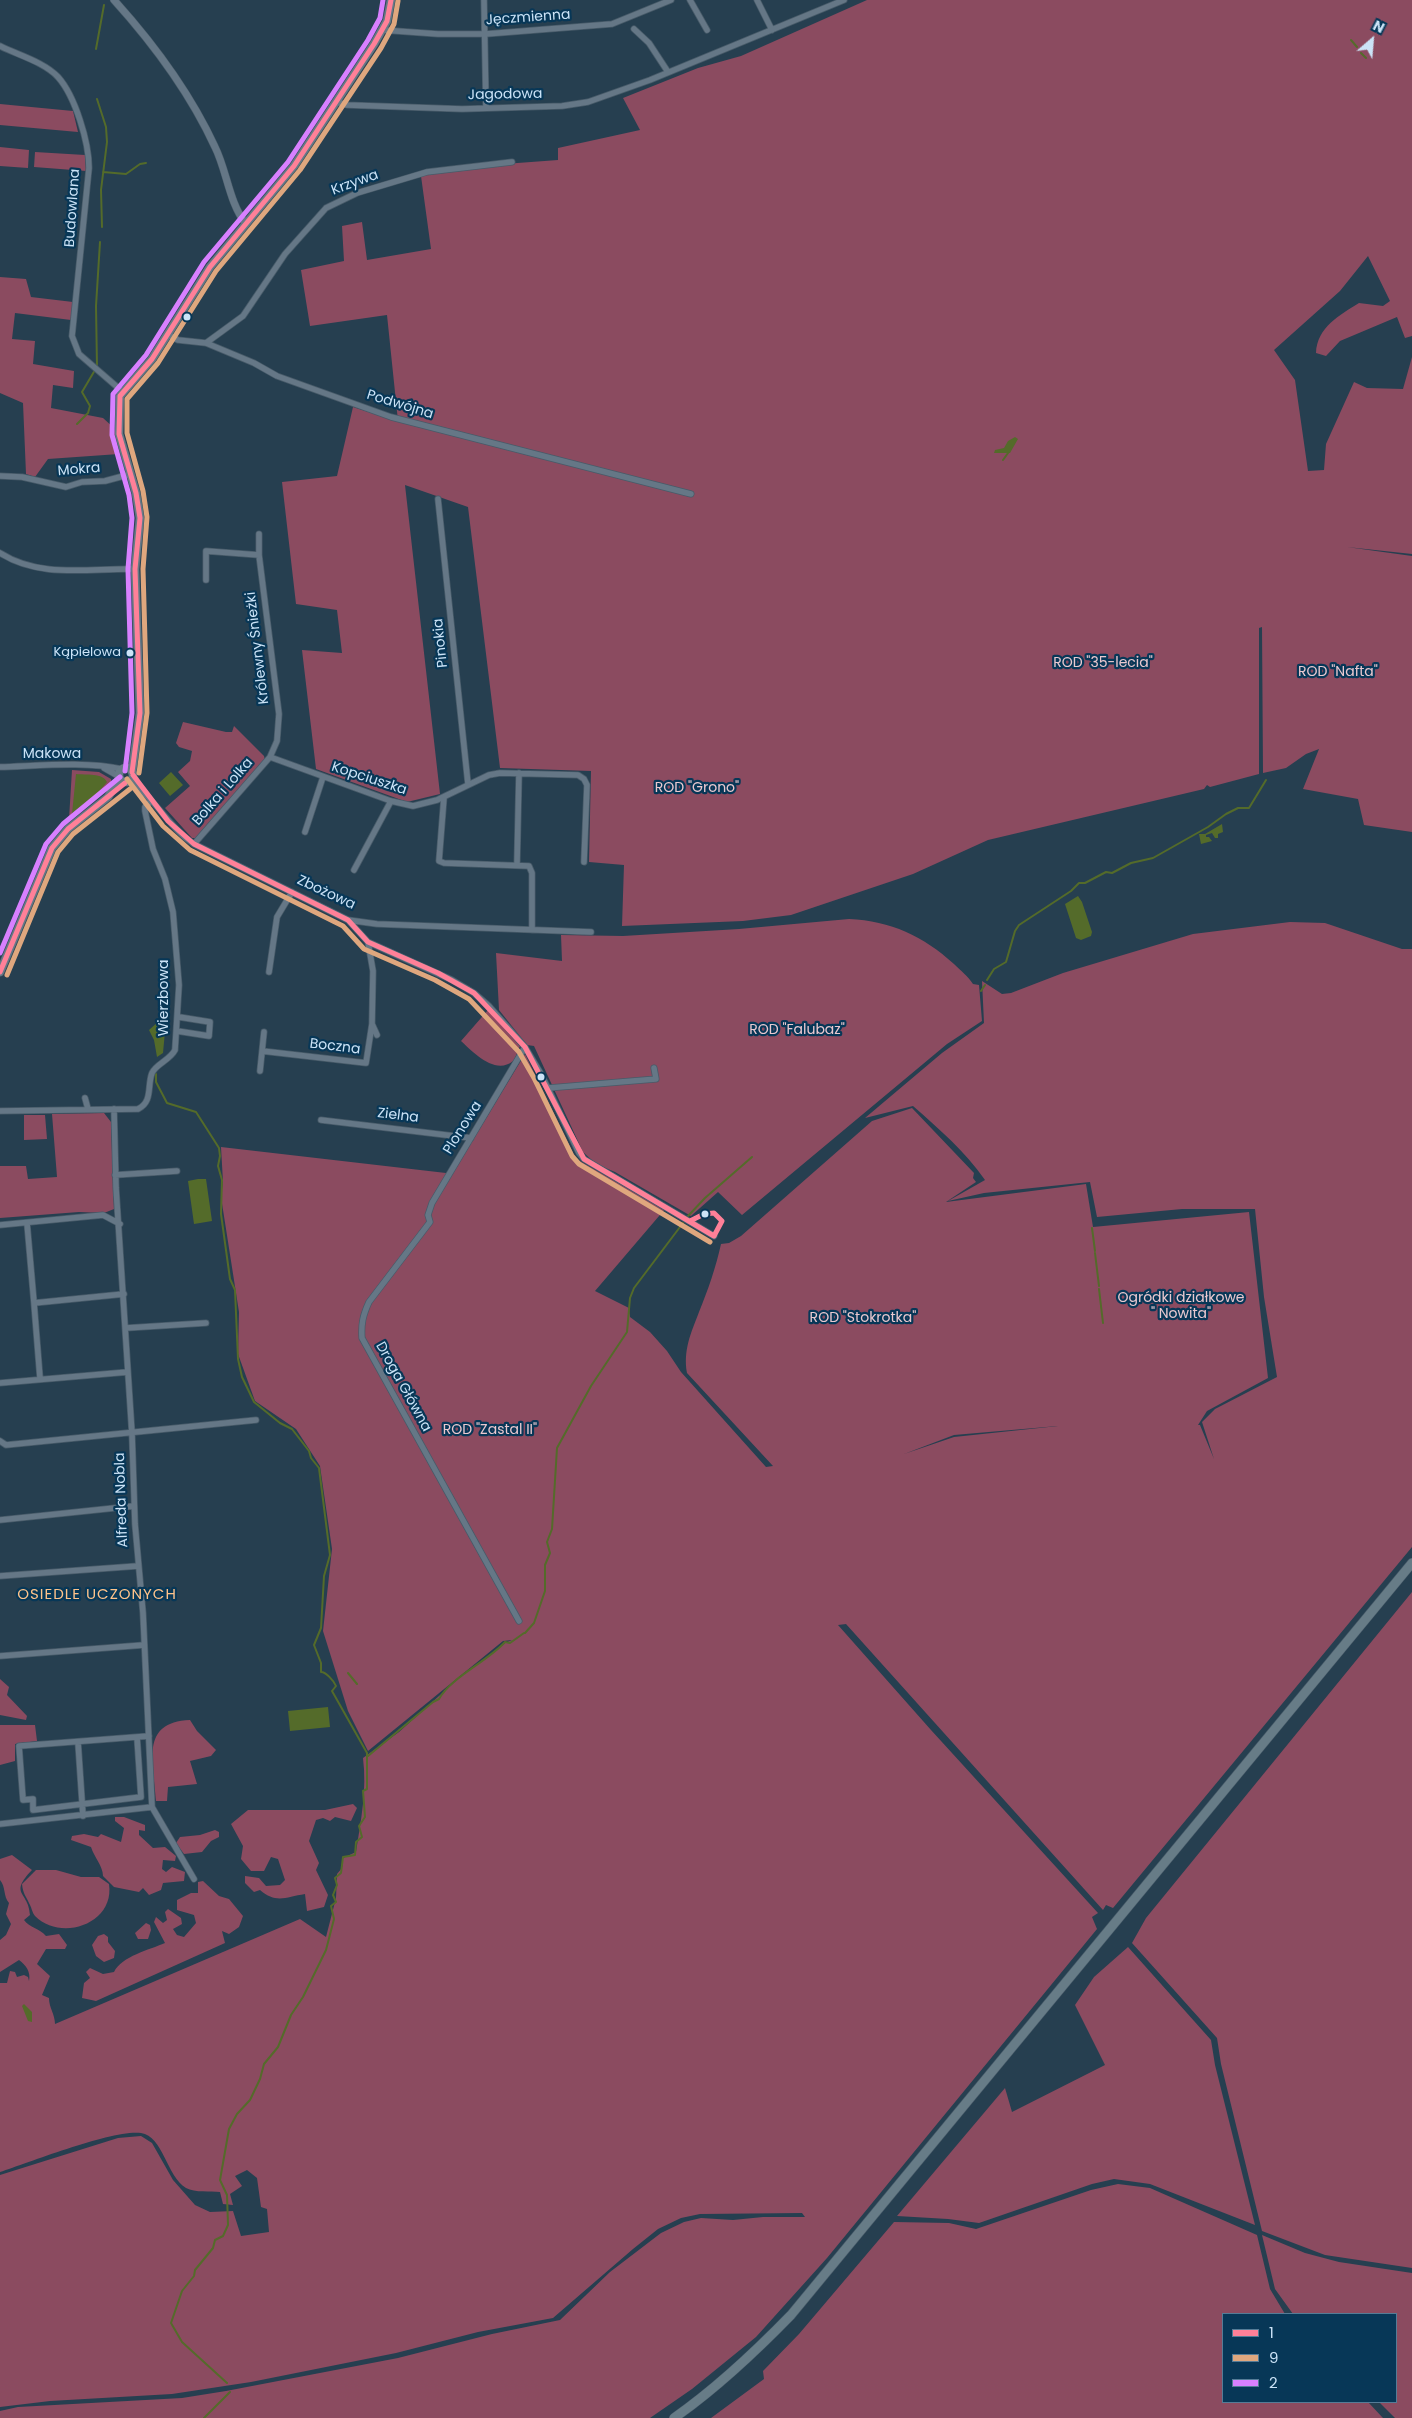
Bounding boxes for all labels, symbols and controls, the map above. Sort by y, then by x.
street label: Jęczmienna [485,7,571,29]
north arrow [1347,15,1397,65]
text: N [1370,15,1388,38]
street label: Jagodowa [468,86,542,104]
street label: Krzywa [329,167,381,199]
street label: Budowlana [62,168,84,248]
unlabelled marker [182,312,192,322]
street label: Podwójna [365,387,435,423]
street label: Mokra [57,460,101,480]
street label: Królewny Śnieżki [243,591,273,705]
street label: Pinokia [430,617,452,669]
place label: Kąpielowa [53,645,121,661]
marker: Kąpielowa [125,648,135,658]
park label: ROD "35-lecia" [1053,655,1153,671]
park label: ROD "Nafta" [1298,664,1378,680]
street label: Makowa [23,746,81,762]
street label: Bolka i Lolka [189,755,257,829]
street label: Kopciuszka [329,759,409,799]
park label: ROD "Grono" [655,780,739,796]
street label: Zbożowa [294,872,358,914]
street label: Wierzbowa [156,960,172,1036]
park label: ROD "Falubaz" [749,1022,845,1038]
street label: Boczna [309,1036,361,1058]
unlabelled marker [536,1072,546,1082]
street label: Plonowa [440,1098,486,1158]
street label: Zielna [376,1105,420,1127]
unlabelled marker [700,1209,710,1219]
park label: Ogródki działkowe " Nowita" [1117,1290,1245,1322]
park label: ROD "Stokrotka" [810,1310,916,1326]
street label: Droga Główna [371,1339,435,1435]
park label: ROD "Zastal II" [443,1422,537,1438]
street label: Alfreda Nobla [112,1452,132,1548]
district label: OSIEDLE UCZONYCH [15,1586,179,1604]
legend [1222,2313,1397,2403]
text: 1 [1269,2322,1274,2343]
text: 9 [1269,2347,1278,2368]
text: 2 [1269,2372,1278,2393]

